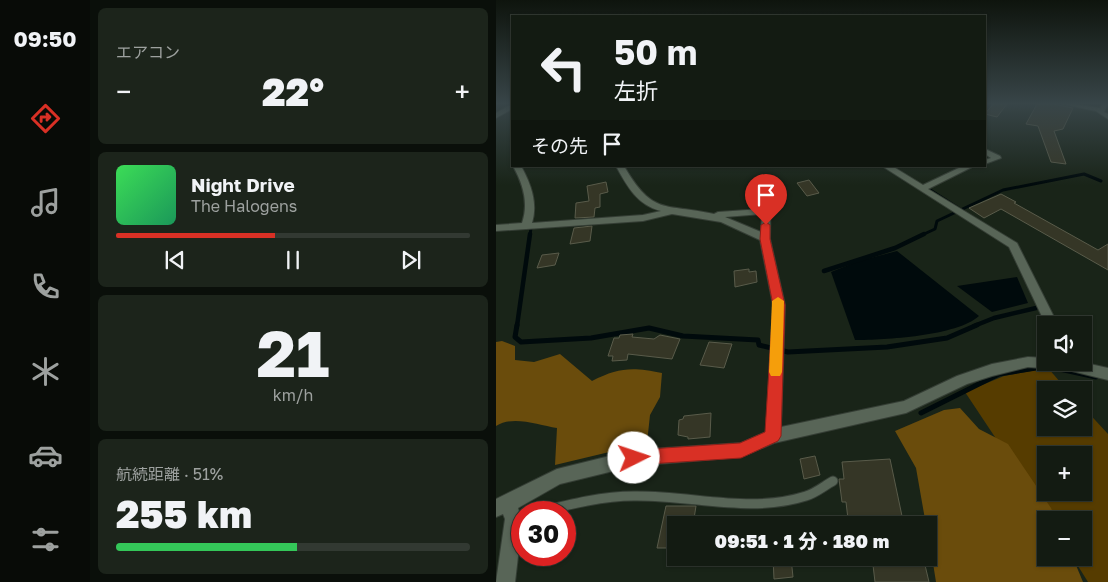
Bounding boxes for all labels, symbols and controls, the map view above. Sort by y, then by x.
text: 09:50 [13,25,77,52]
text: 50 m [614,31,697,73]
icon: left [531,35,596,100]
text: エアコン [116,42,180,62]
text: 22° [262,69,324,114]
text: − [116,75,131,108]
text: + [455,75,470,108]
text: 左折 [614,77,658,104]
icon: directions [28,101,63,136]
icon: arrive [598,130,626,158]
text: その先 [531,134,588,157]
text: Night Drive [191,173,295,196]
pin [745,174,787,225]
icon: arrive [752,181,780,209]
icon: music [28,185,63,220]
text: The Halogens [191,196,297,216]
icon: previous [161,246,189,274]
icon: pause [279,246,307,274]
icon: next [397,246,425,274]
icon: phone [28,269,63,304]
text: 21 [256,313,330,391]
map controls [1037,316,1092,566]
button: sound [1037,316,1092,371]
icon: climate [28,354,63,389]
button: layers [1037,381,1092,436]
text: km/h [273,385,313,405]
position arrow [607,431,659,483]
icon: car [28,438,63,473]
button: + [1037,446,1092,501]
text: 航続距離 · 51% [116,464,223,484]
text: 255 km [116,491,252,536]
speed limit sign: 30 [511,501,576,566]
button: − [1037,511,1092,566]
icon: filters [28,522,63,557]
text: 09:51 · 1 分 · 180 m [715,529,889,552]

